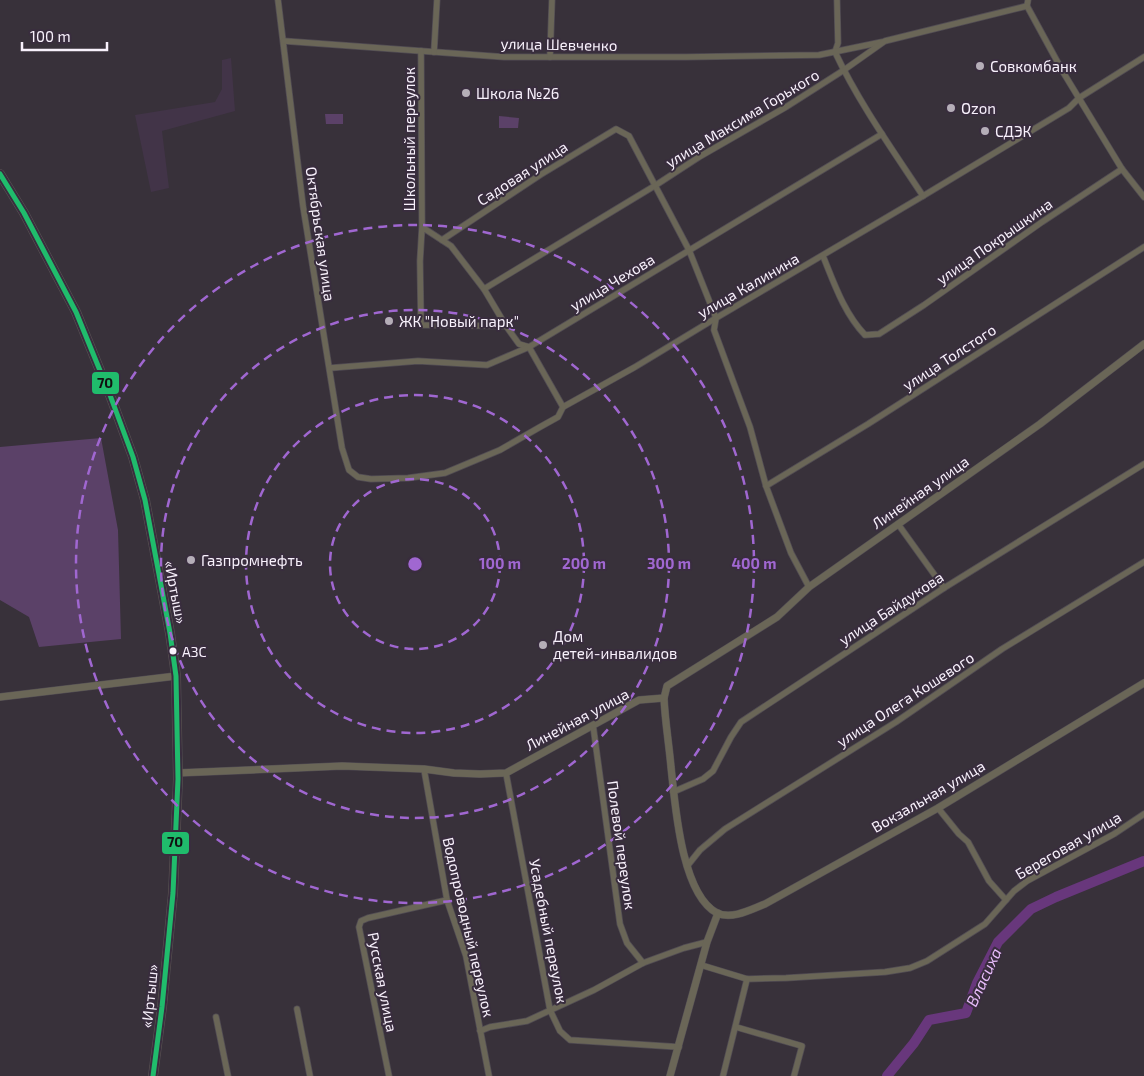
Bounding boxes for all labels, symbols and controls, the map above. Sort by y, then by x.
scale bar [22,20,108,52]
text: 100 m [30,27,71,45]
street label: улица Шевченко [500,34,618,55]
place label: Совкомбанк [990,57,1077,75]
marker: Совкомбанк [974,60,986,72]
street label: улица Максима Горького [662,65,823,172]
street label: Школьный переулок [400,67,419,211]
place label: Школа №26 [476,84,559,102]
marker: Школа №26 [460,87,472,99]
place label: Ozon [961,99,996,117]
marker: Ozon [945,102,957,114]
place label: СДЭК [995,122,1032,140]
marker: СДЭК [979,125,991,137]
street label: Садовая улица [473,137,571,210]
street label: Октябрьская улица [302,166,339,303]
street label: улица Покрышкина [933,194,1056,289]
street label: улица Калинина [694,249,802,322]
street label: улица Чехова [566,250,658,315]
place label: ЖК "Новый парк" [399,312,519,330]
marker: ЖК "Новый парк" [383,315,395,327]
street label: улица Толстого [899,320,1000,395]
line badge: 70 [91,371,120,395]
text: 70 [97,374,113,391]
street label: Линейная улица [868,452,973,533]
place label: Газпромнефть [201,551,303,569]
marker: Газпромнефть [185,554,197,566]
text: 100 m [479,554,521,572]
text: 200 m [562,554,606,572]
text: 300 m [647,554,691,572]
text: 400 m [732,554,776,572]
centre of rings [406,555,424,573]
street label: «Иртыш» [161,559,191,625]
street label: улица Байдукова [835,567,947,649]
place label: Дом детей-инвалидов [553,627,677,662]
marker: Дом детей-инвалидов [537,639,549,651]
place label: АЗС [182,643,206,660]
marker: АЗС [168,646,178,656]
street label: улица Олега Кошевого [833,648,978,751]
street label: Линейная улица [522,684,632,755]
street label: Вокзальная улица [868,756,989,837]
street label: Полевой переулок [603,779,640,911]
street label: Береговая улица [1012,807,1125,883]
line badge: 70 [161,831,190,855]
text: 70 [167,833,183,850]
street label: Водопроводный переулок [439,835,498,1019]
street label: Усадебный переулок [525,857,572,1005]
street label: Русская улица [364,931,401,1034]
water label: Власиха [961,945,1005,1009]
street label: «Иртыш» [137,963,161,1029]

